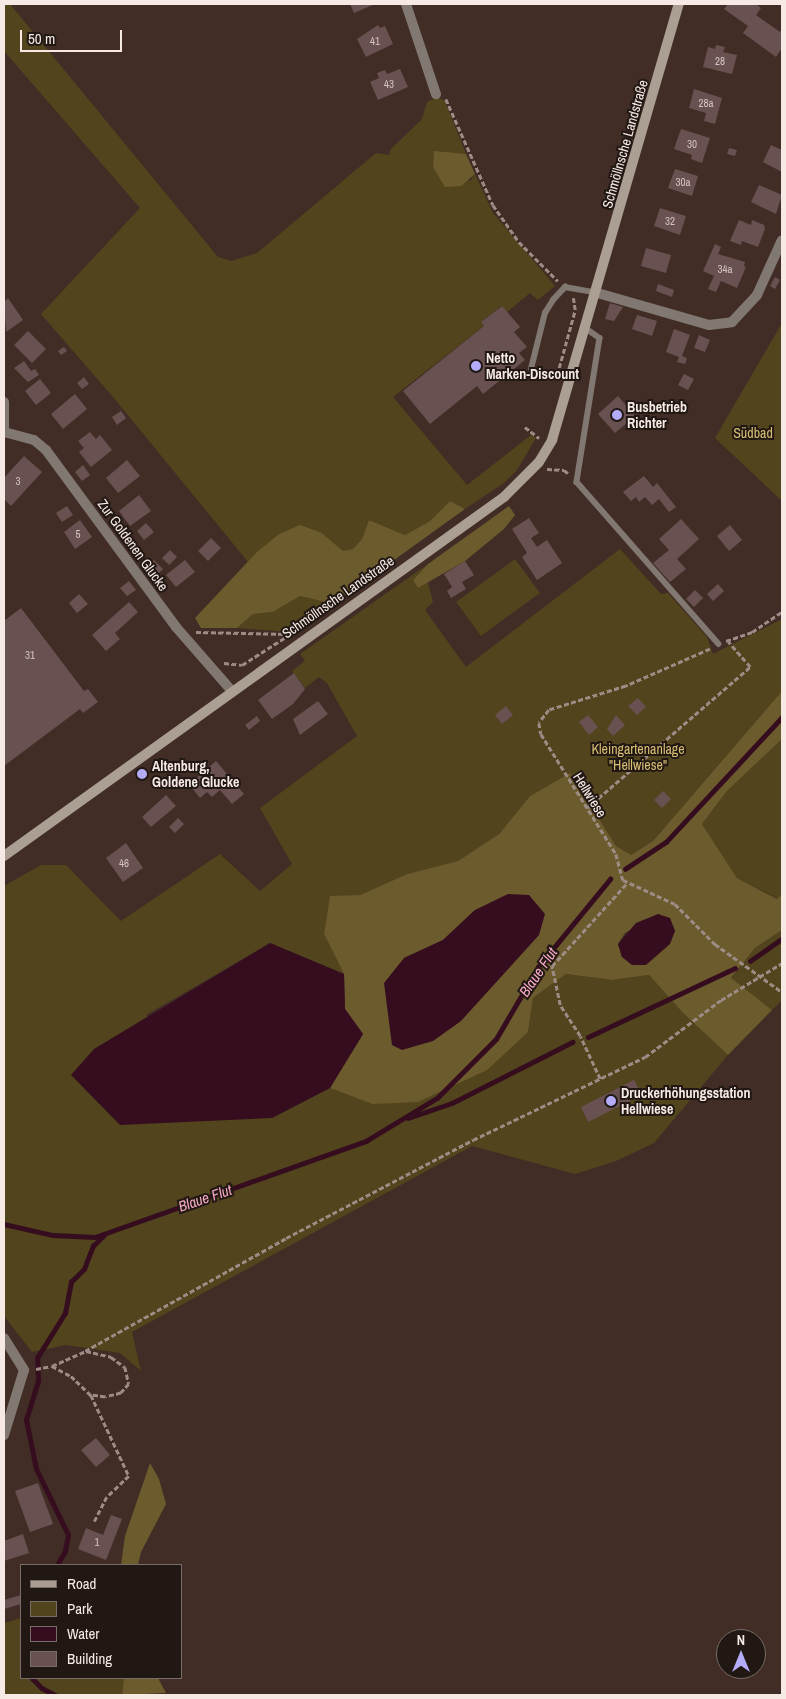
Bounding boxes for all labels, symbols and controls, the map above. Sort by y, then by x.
scale bar [22,20,125,52]
text: 50 m [28,28,55,49]
house number: 41 [370,34,380,48]
house number: 28 [715,54,725,68]
house number: 43 [384,77,394,91]
street label: Schmöllnsche Landstraße [599,78,651,210]
house number: 28a [698,96,714,110]
house number: 30 [687,137,697,151]
house number: 30a [675,175,691,189]
house number: 32 [665,214,675,228]
house number: 34a [717,262,733,276]
place label: Netto Marken-Discount [486,350,579,382]
marker: Netto Marken-Discount [470,360,482,372]
place label: Busbetrieb Richter [627,399,687,432]
marker: Busbetrieb Richter [611,409,623,421]
park label: Südbad [733,425,773,441]
house number: 3 [15,474,21,488]
street label: Zur Goldenen Glucke [94,496,172,594]
house number: 5 [75,527,81,541]
street label: Schmöllnsche Landstraße [279,552,397,642]
house number: 31 [25,648,35,662]
park label: Kleingartenanlage "Hellwiese" [591,741,685,774]
place label: Altenburg, Goldene Glucke [152,758,239,790]
marker: Altenburg, Goldene Glucke [136,768,148,780]
street label: Hellwiese [570,769,610,821]
house number: 46 [119,856,129,870]
water label: Blaue Flut [515,944,561,1000]
place label: Druckerhöhungsstation Hellwiese [621,1085,750,1118]
marker: Druckerhöhungsstation Hellwiese [605,1095,617,1107]
water label: Blaue Flut [176,1180,234,1216]
house number: 1 [94,1535,100,1549]
legend [20,1564,182,1679]
text: Road [67,1573,96,1594]
text: Park [67,1598,92,1619]
text: Water [67,1623,99,1644]
north arrow [716,1629,766,1679]
text: N [737,1631,745,1649]
text: Building [67,1648,112,1669]

